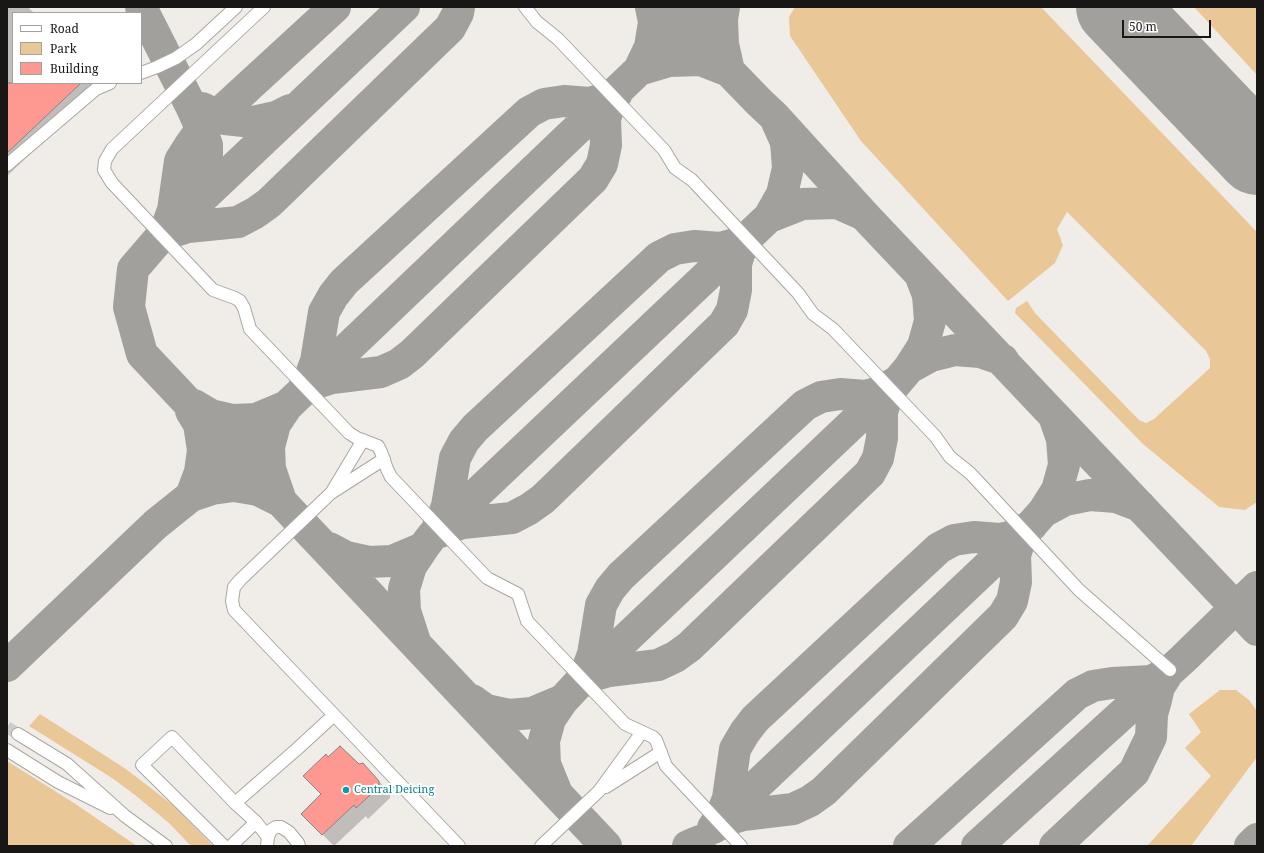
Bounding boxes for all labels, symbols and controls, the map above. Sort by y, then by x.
legend [12,12,142,84]
scale bar [1124,12,1213,38]
text: 50 m [1129,18,1157,35]
text: Road [50,20,79,37]
text: Park [50,40,77,57]
text: Building [50,60,98,77]
place label: Central Deicing [354,783,434,797]
marker: Central Deicing [341,785,351,795]

